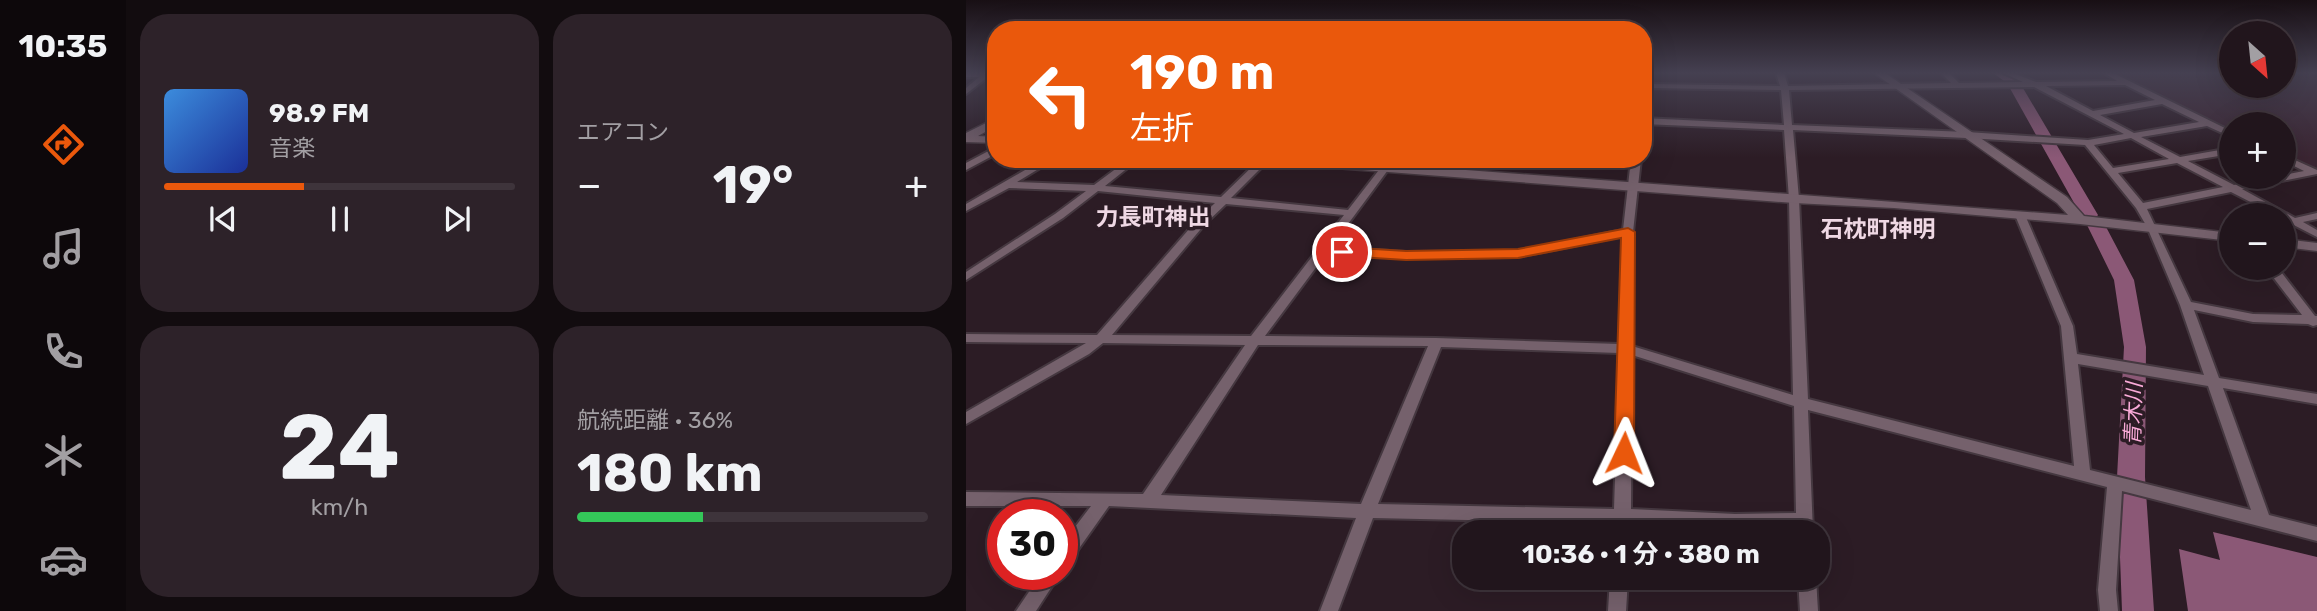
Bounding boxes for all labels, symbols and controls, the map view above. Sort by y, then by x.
north arrow [2219,21,2296,98]
map controls [2219,21,2296,280]
text: 10:35 [19,27,107,65]
text: 190 m [1130,43,1274,101]
icon: left [1015,49,1106,140]
text: 98.9 FM [269,98,369,129]
text: 左折 [1130,109,1194,147]
button: + [2219,112,2296,189]
text: エアコン [577,118,669,146]
icon: directions [39,120,88,169]
text: 音楽 [269,134,315,162]
text: 19° [713,154,793,216]
text: − [577,162,602,208]
text: + [904,162,928,208]
icon: previous [204,200,242,238]
icon: pause [321,200,359,238]
icon: next [438,200,476,238]
district label: 力長町神出 [1096,203,1211,231]
button: − [2219,203,2296,280]
district label: 石枕町神明 [1821,215,1936,243]
pin [1312,222,1372,282]
icon: music [39,224,88,273]
icon: arrive [1323,233,1361,271]
icon: phone [39,327,88,376]
water label: 青木川 [2119,380,2147,446]
text: 24 [279,393,400,501]
text: 航続距離 · 36% [577,406,733,434]
position arrow [1587,416,1661,490]
icon: climate [39,431,88,480]
text: 180 km [577,442,763,504]
text: km/h [311,493,368,521]
speed limit sign: 30 [987,499,1078,590]
icon: car [39,535,88,584]
text: 10:36 · 1 分 · 380 m [1522,539,1760,570]

